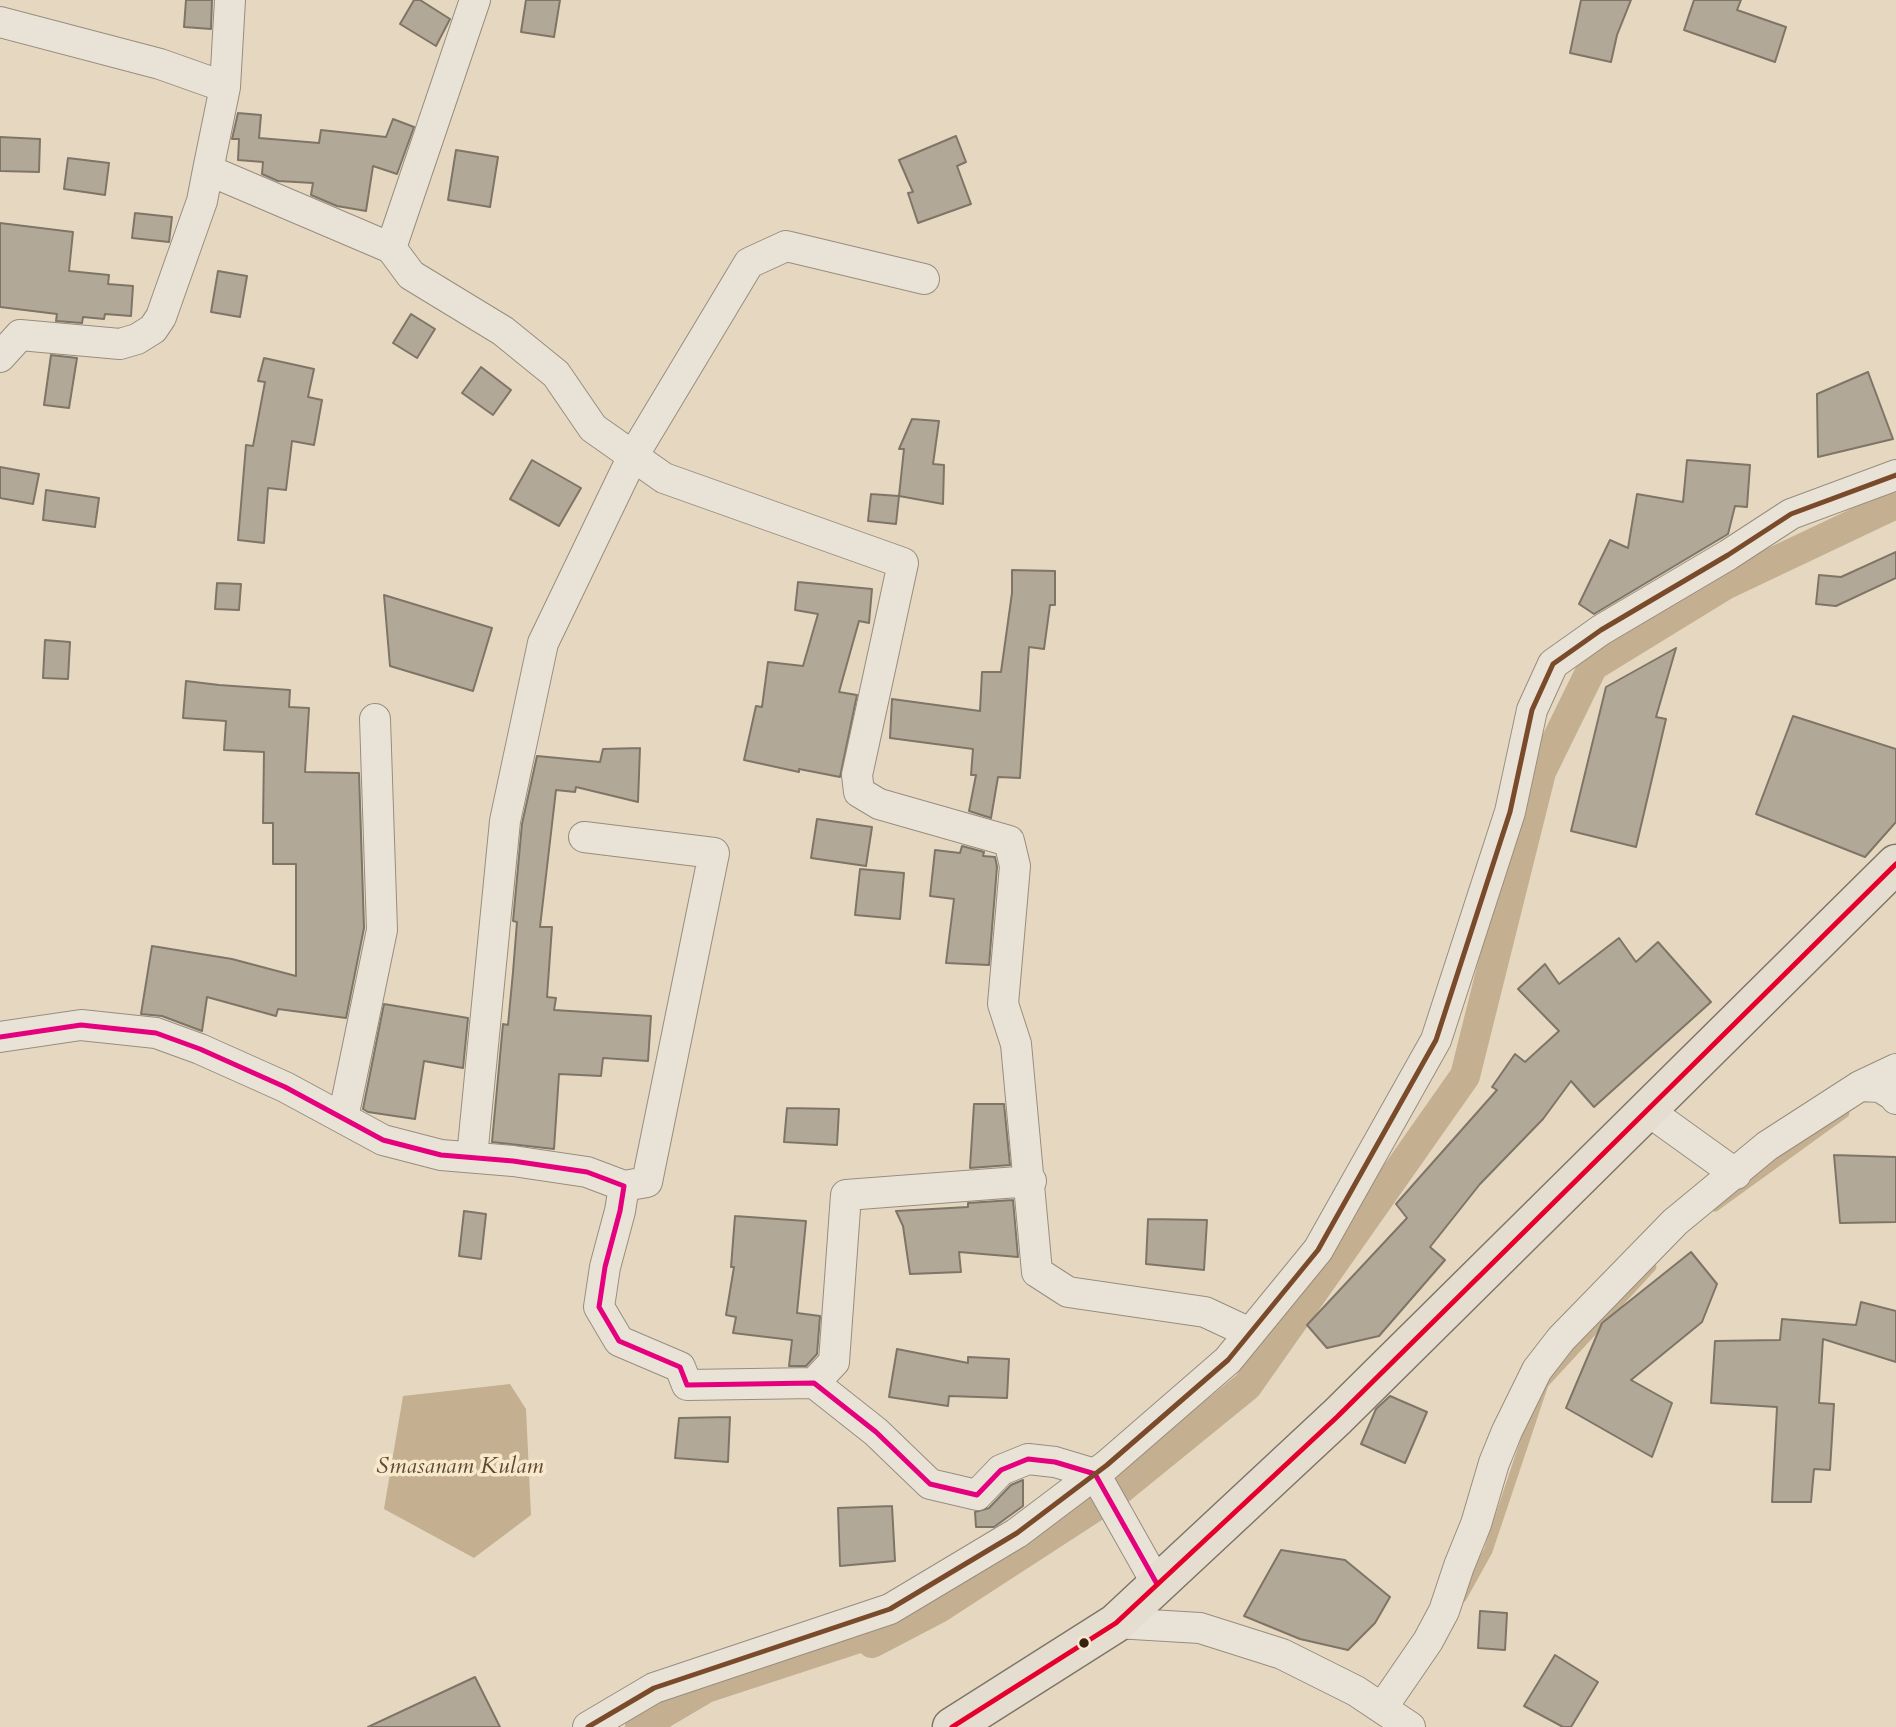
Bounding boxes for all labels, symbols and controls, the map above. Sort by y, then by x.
water label: Smasanam Kulam [376,1454,544,1482]
unlabelled marker [1077,1636,1091,1650]

